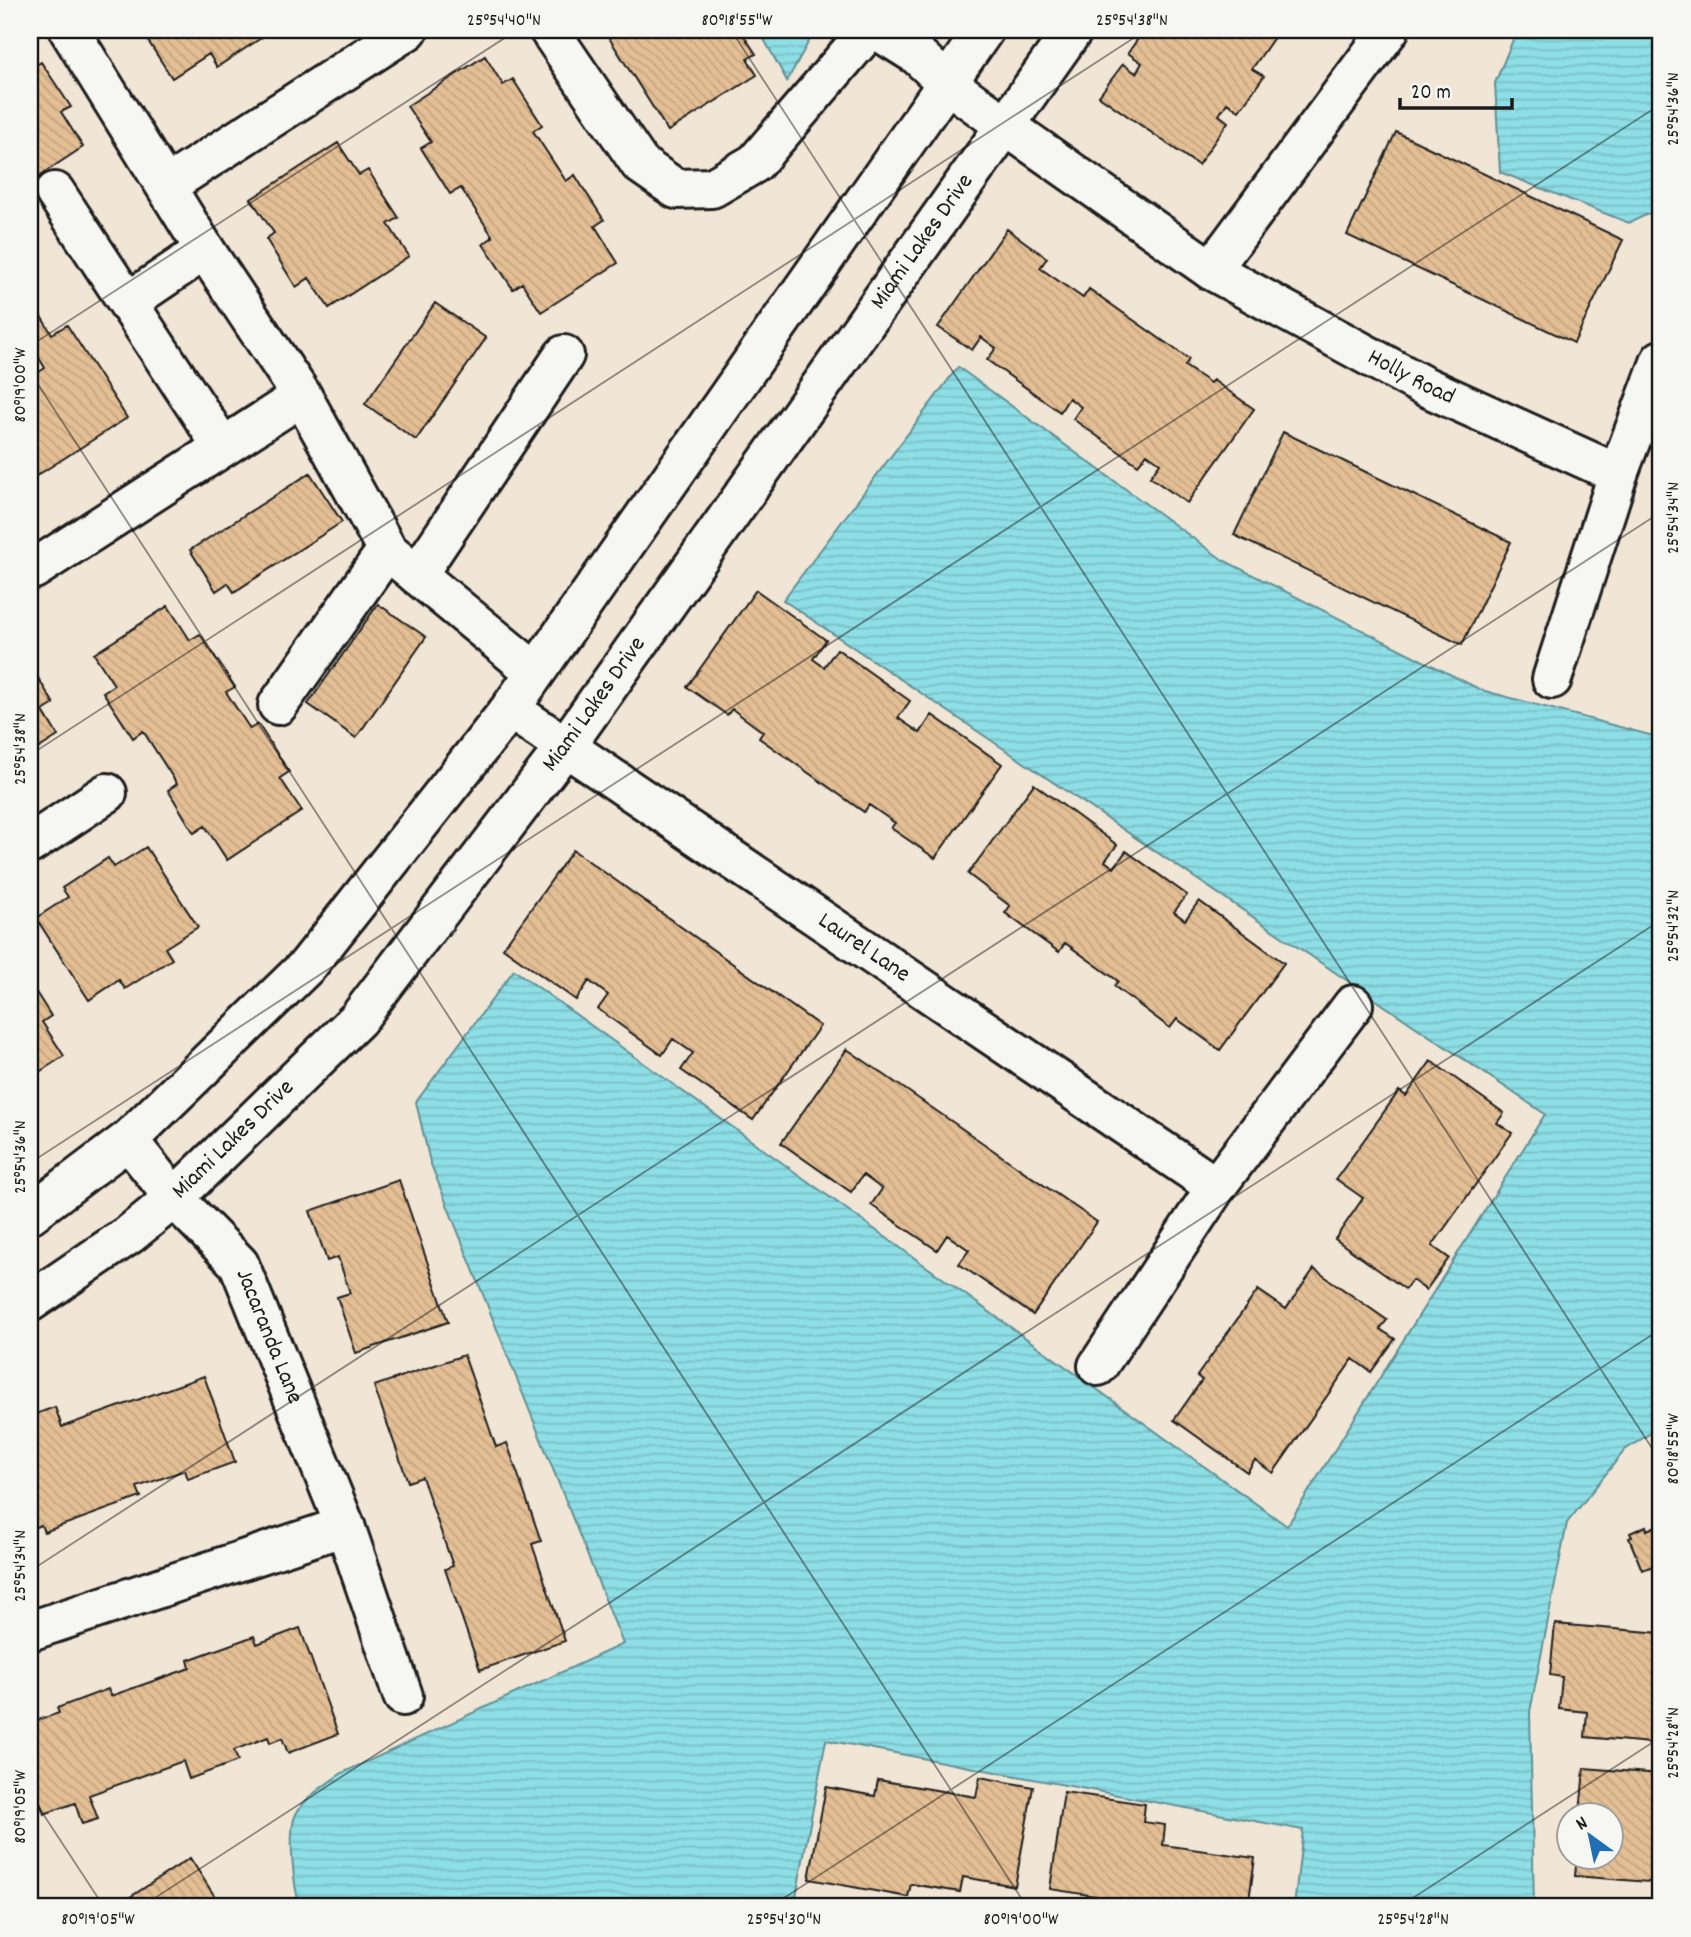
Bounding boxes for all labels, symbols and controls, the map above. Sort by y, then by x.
text: 25°54'40"N [467,9,541,34]
text: 80°18'55"W [702,9,773,34]
text: 25°54'38"N [1096,9,1168,34]
scale bar [1400,66,1512,110]
text: 25°54'36"N [1662,72,1687,146]
text: 20 m [1411,79,1451,109]
street label: Miami Lakes Drive [863,167,983,317]
street label: Holly Road [1361,341,1460,415]
text: 80°19'00"W [9,347,34,422]
text: 25°54'34"N [1662,482,1687,554]
street label: Miami Lakes Drive [534,630,655,780]
text: 25°54'38"N [9,713,34,785]
text: 25°54'32"N [1662,890,1687,962]
street label: Laurel Lane [811,905,917,992]
street label: Miami Lakes Drive [165,1072,303,1208]
text: 25°54'36"N [9,1120,34,1194]
street label: Jacaranda Lane [226,1264,311,1409]
text: 80°18'55"W [1662,1413,1687,1484]
text: 25°54'34"N [9,1530,34,1602]
text: 25°54'28"N [1662,1707,1687,1779]
text: 80°19'05"W [9,1770,34,1844]
north arrow [1554,1800,1624,1870]
text: N [1571,1811,1594,1839]
text: 80°19'05"W [61,1908,135,1933]
text: 25°54'30"N [747,1908,821,1933]
text: 80°19'00"W [984,1908,1059,1933]
text: 25°54'28"N [1377,1908,1449,1933]

